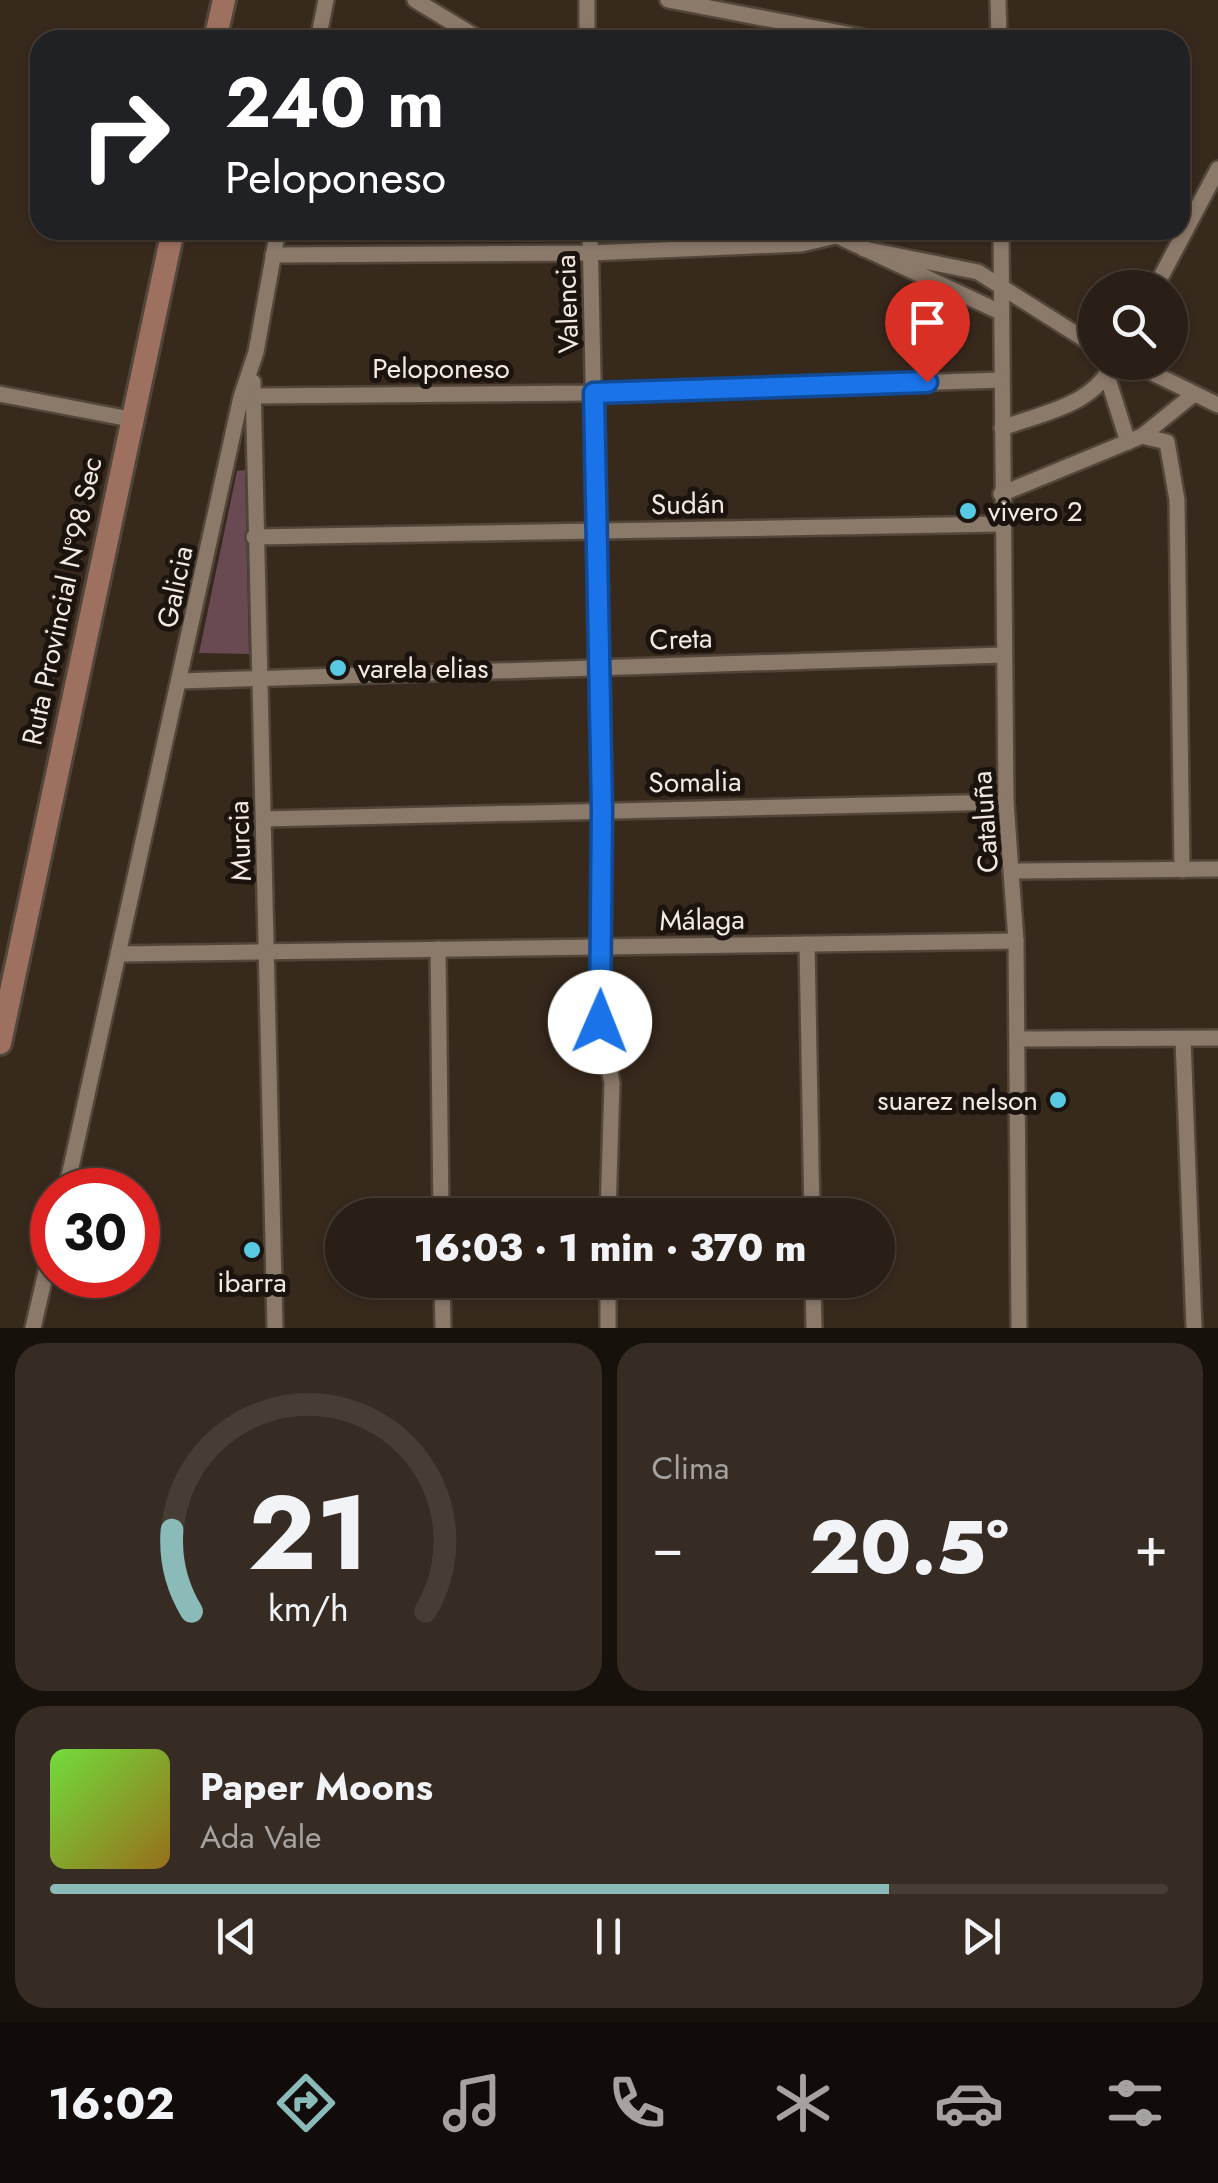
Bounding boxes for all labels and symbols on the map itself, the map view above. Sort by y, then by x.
street label: Valencia [545,254,589,354]
pin [885,280,970,383]
street label: Peloponeso [372,348,510,389]
street label: Ruta Provincial Nº98 Sec [11,453,113,749]
street label: Sudán [650,483,726,525]
place label: vivero 2 [988,491,1083,532]
marker: vivero 2 [957,500,979,522]
street label: Galicia [146,542,204,632]
street label: Creta [649,617,713,661]
place label: varela elias [358,648,489,689]
marker: varela elias [327,657,349,679]
street label: Somalia [648,761,742,803]
street label: Cataluña [961,770,1009,874]
street label: Murcia [218,800,262,882]
street label: Málaga [659,899,745,941]
position arrow [548,970,652,1074]
place label: suarez nelson [877,1080,1038,1121]
marker: suarez nelson [1047,1089,1069,1111]
speed limit sign: 30 [30,1168,160,1298]
marker: ibarra [241,1239,263,1261]
place label: ibarra [217,1262,287,1303]

